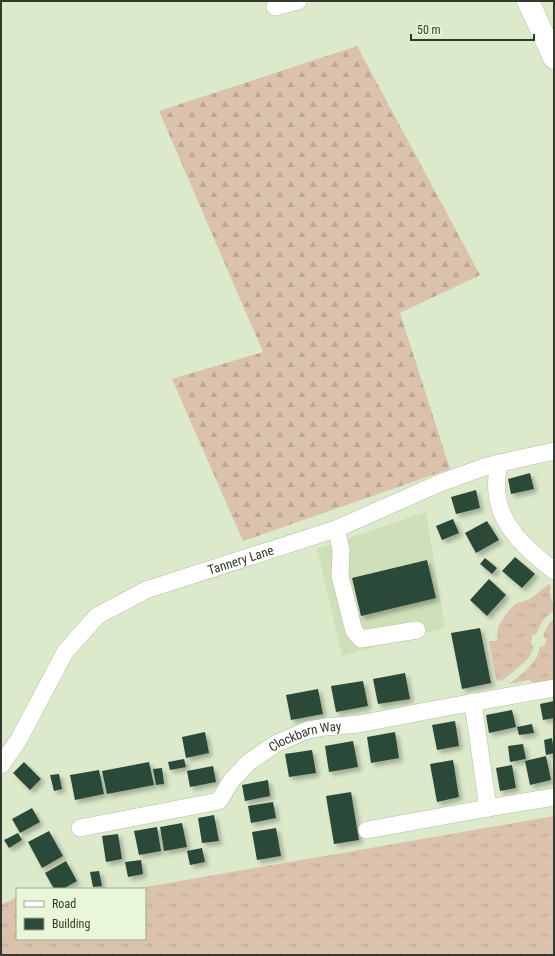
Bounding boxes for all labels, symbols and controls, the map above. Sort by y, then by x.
scale bar [411,16,534,42]
text: 50 m [417,23,441,37]
street label: Tannery Lane [206,542,275,577]
street label: Clockbarn Way [265,718,342,754]
legend [16,888,146,940]
text: Road [52,897,76,911]
text: Building [52,917,90,931]

